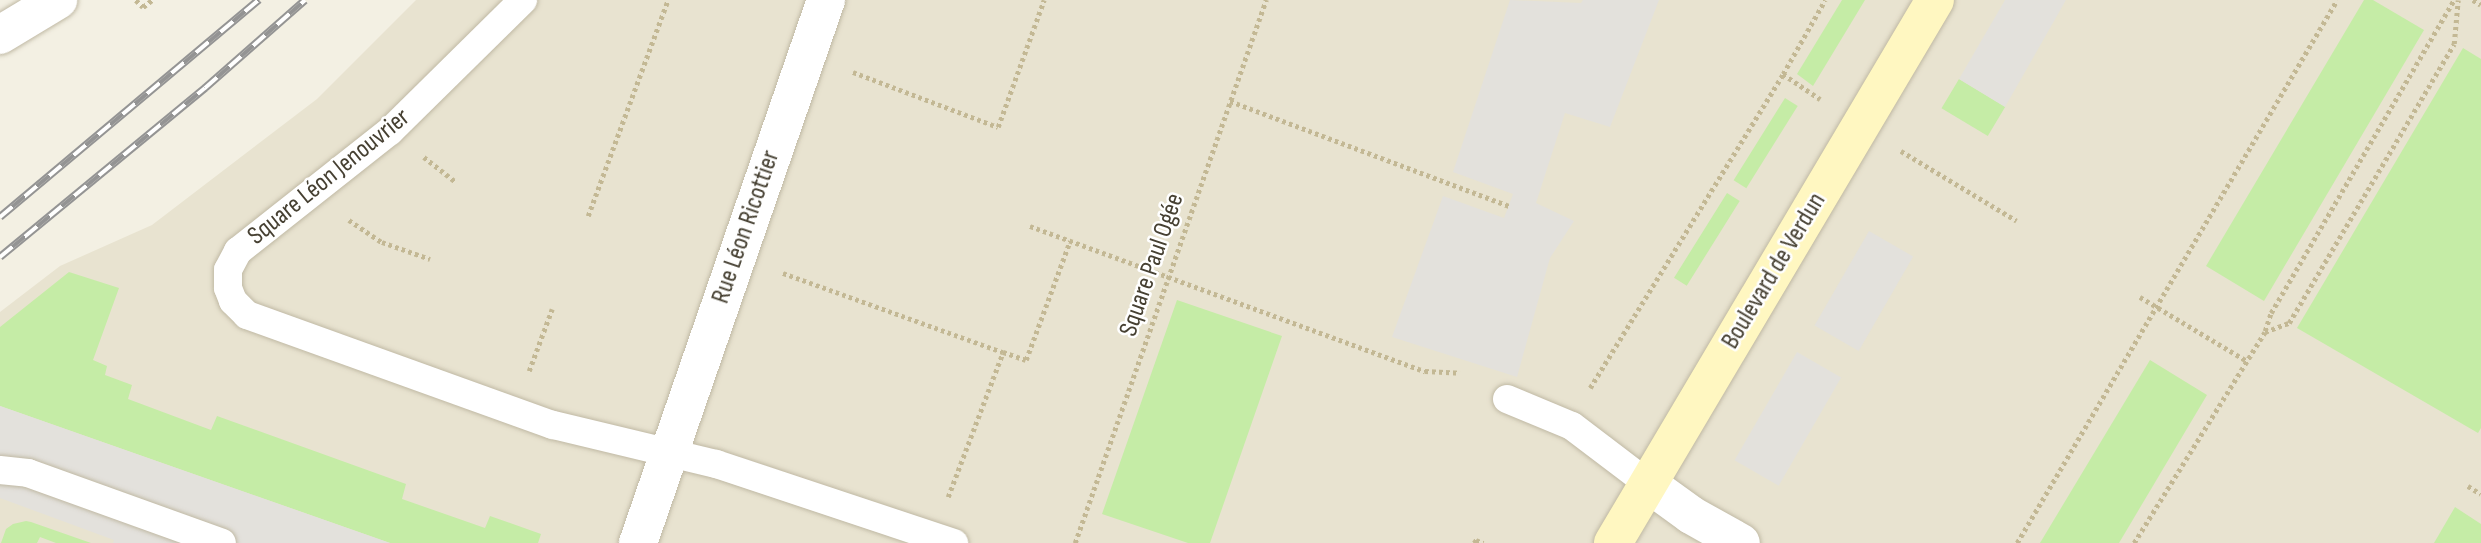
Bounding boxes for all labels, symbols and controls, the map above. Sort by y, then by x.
street label: Square Léon Jenouvrier [242,102,416,252]
street label: Rue Léon Ricottier [705,146,787,308]
street label: Boulevard de Verdun [1715,187,1833,355]
street label: Square Paul Ogée [1113,190,1191,340]

